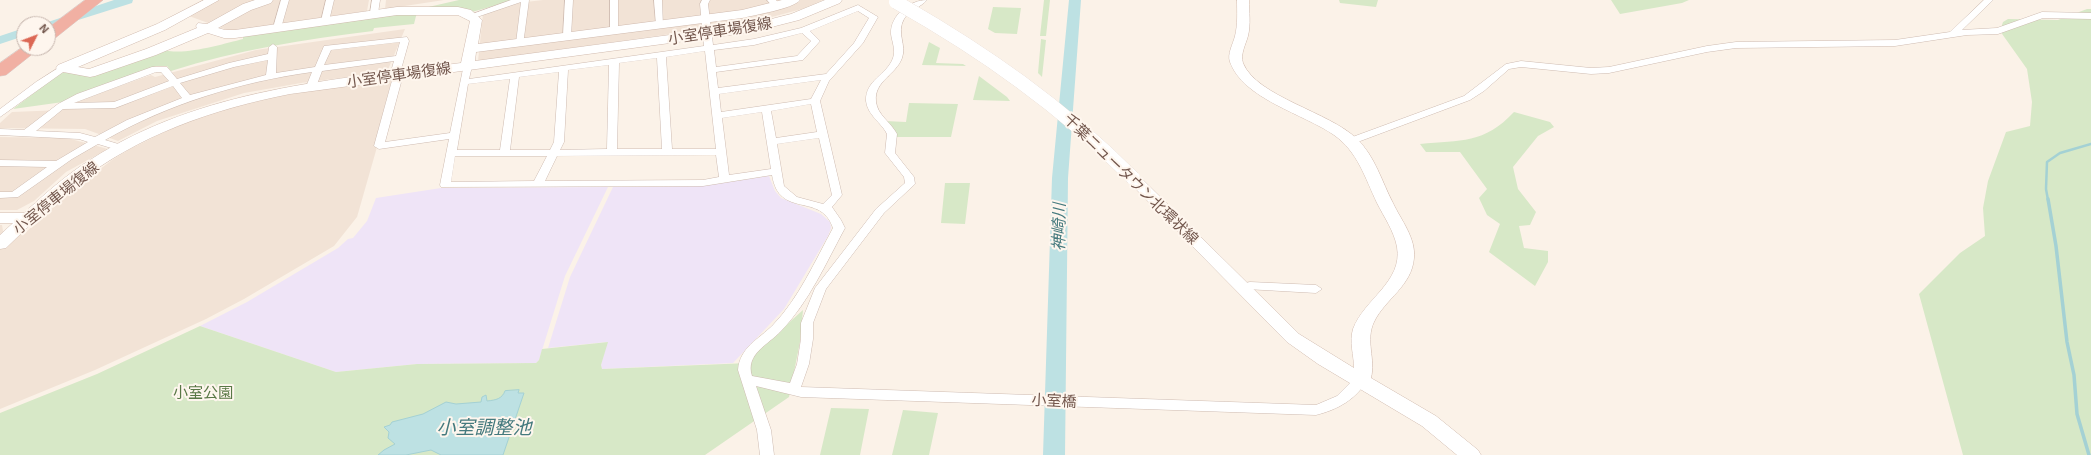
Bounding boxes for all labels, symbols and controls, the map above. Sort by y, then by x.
street label: 小室停車場復線 [667,14,773,48]
north arrow [16,16,56,56]
text: N [37,21,52,36]
street label: 小室停車場復線 [346,59,452,91]
street label: 千葉ニュータウン北環状線 [1060,110,1202,248]
street label: 小室停車場復線 [10,158,102,238]
water label: 神崎川 [1049,203,1069,251]
park label: 小室公園 [173,384,233,402]
street label: 小室橋 [1031,391,1077,411]
water label: 小室調整池 [437,417,531,439]

